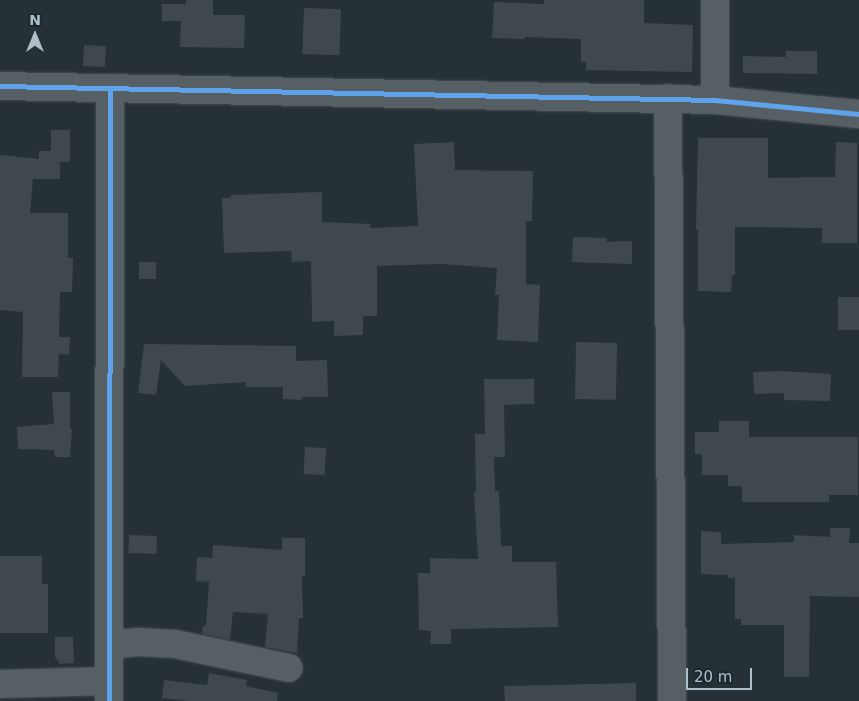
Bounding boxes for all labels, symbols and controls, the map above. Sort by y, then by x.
north arrow [10,10,60,60]
text: N [29,12,41,28]
scale bar [689,658,755,690]
text: 20 m [694,668,732,686]

